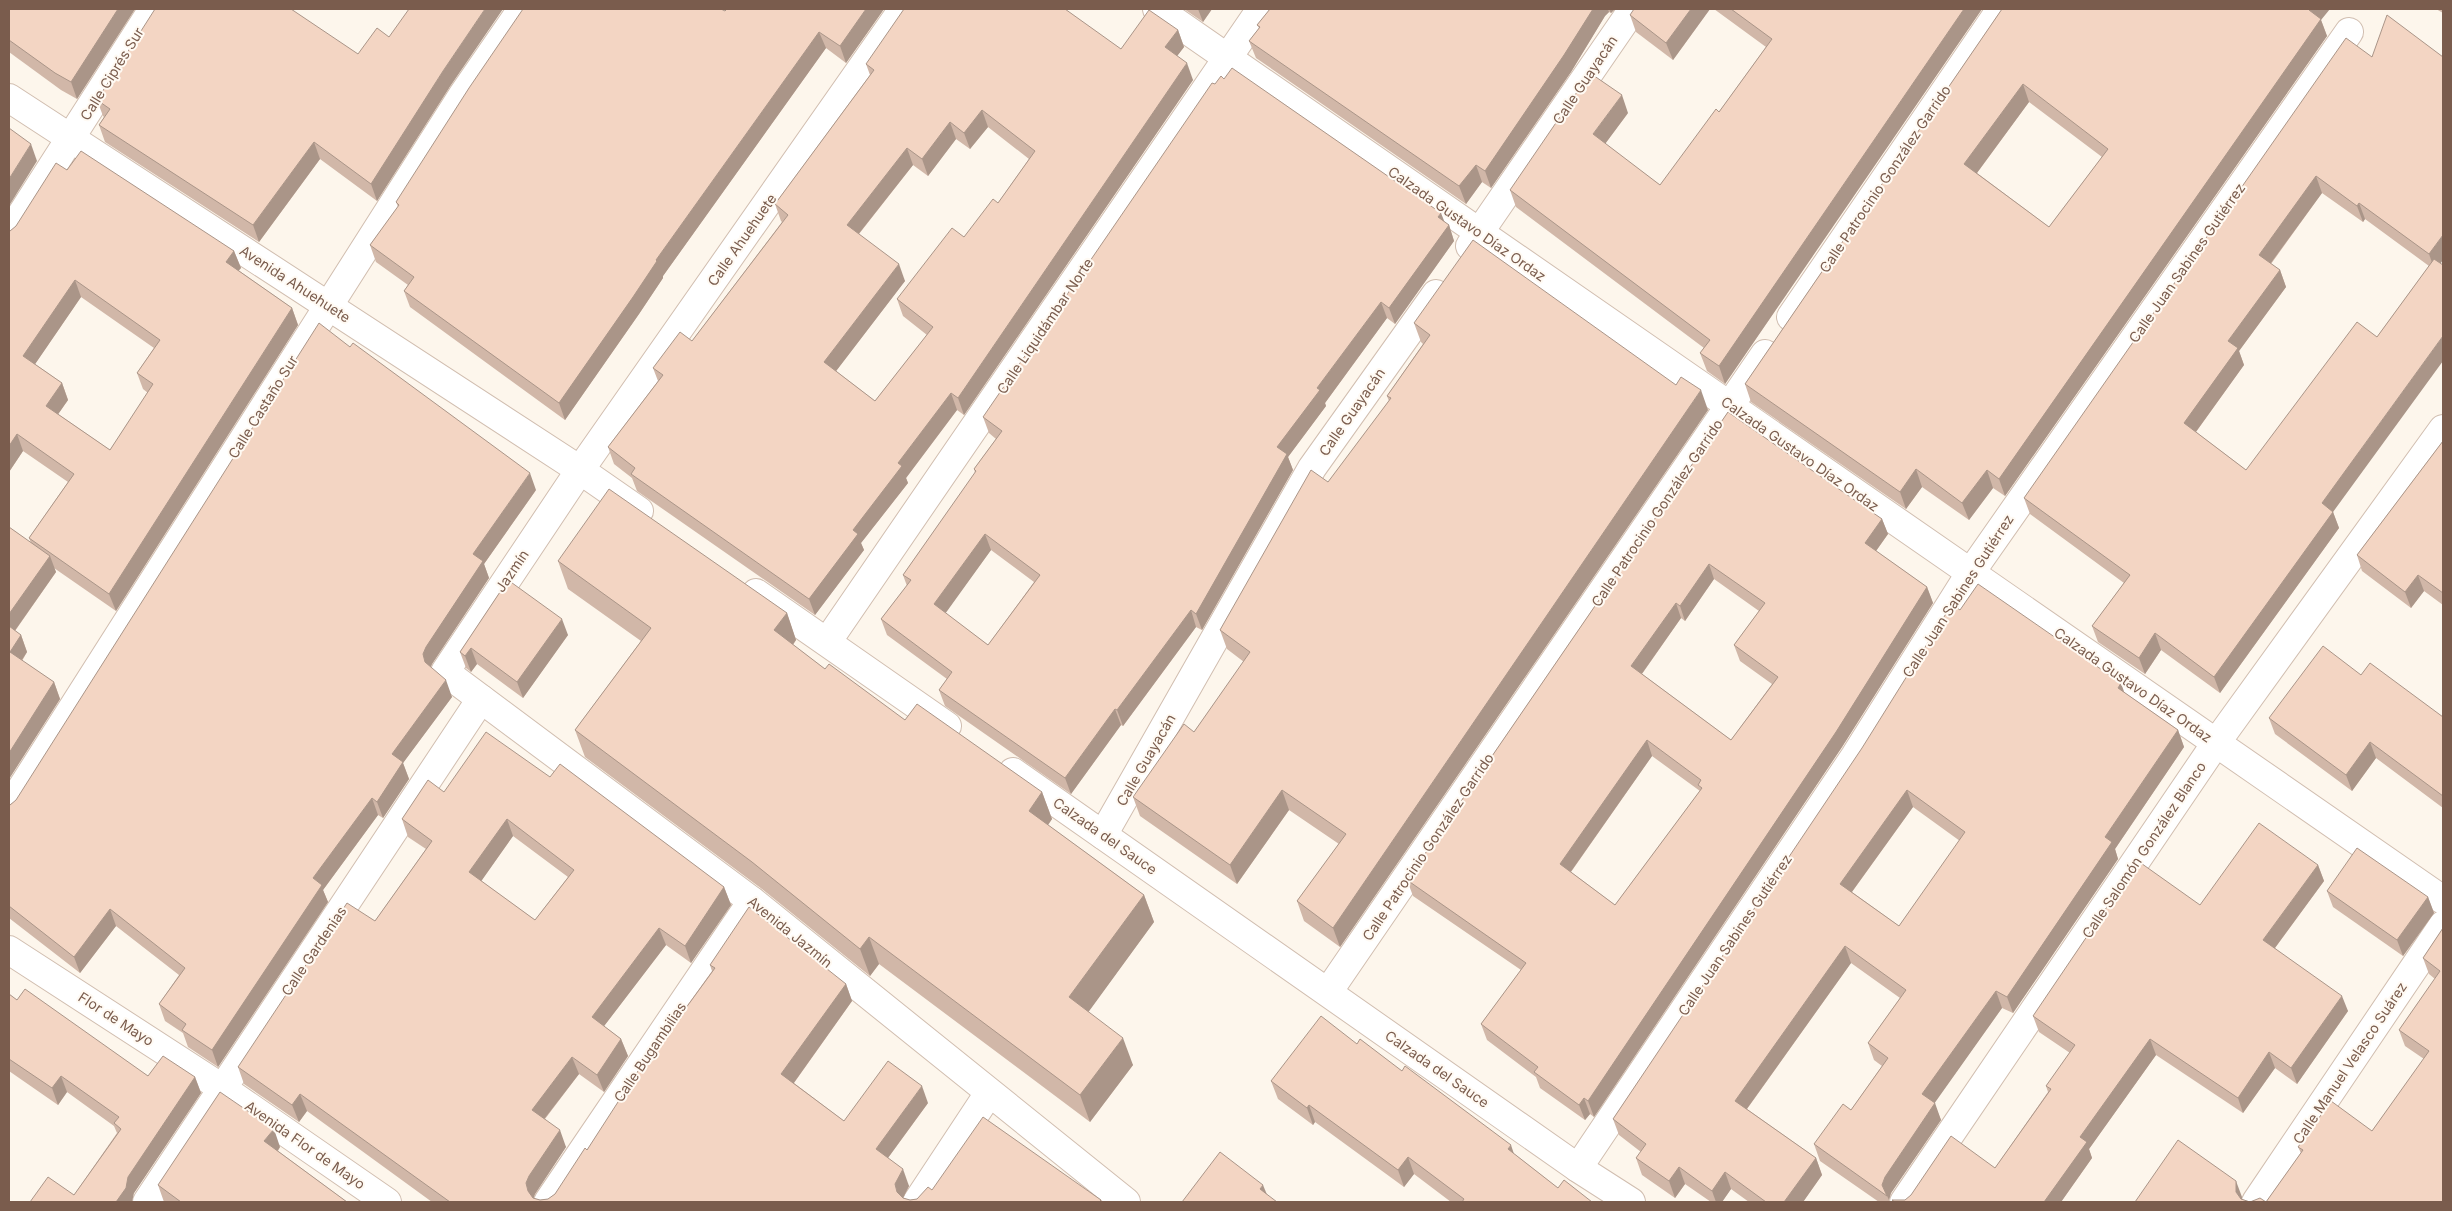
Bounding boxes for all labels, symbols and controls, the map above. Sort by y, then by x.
street label: Calle Ciprés Sur [76,24,147,123]
street label: Calle Guayacán [1549,32,1621,127]
street label: Calle Patrocinio González Garrido [1815,82,1954,276]
street label: Calzada Gustavo Díaz Ordaz [1385,163,1549,285]
street label: Calle Juan Sabines Gutiérrez [2125,180,2248,346]
street label: Calle Ahuehuete [703,190,780,289]
street label: Avenida Ahuehuete [237,242,354,326]
street label: Calle Liquidámbar Norte [993,255,1096,397]
street label: Calle Castaño Sur [224,352,301,461]
street label: Calle Guayacán [1315,365,1388,459]
street label: Calzada Gustavo Díaz Ordaz [1718,393,1882,515]
street label: Calle Patrocinio González Garrido [1587,416,1726,610]
street label: Calle Juan Sabines Gutiérrez [1898,511,2017,680]
street label: Jazmín [491,546,532,595]
street label: Calzada Gustavo Díaz Ordaz [2051,624,2215,746]
street label: Calle Guayacán [1112,711,1179,809]
street label: Calle Patrocinio González Garrido [1358,750,1497,944]
street label: Calle Salomón González Blanco [2078,758,2209,941]
street label: Calzada del Sauce [1050,793,1160,878]
street label: Calle Juan Sabines Gutiérrez [1674,851,1795,1019]
street label: Avenida Jazmín [745,892,836,971]
street label: Calle Gardenias [277,903,350,999]
street label: Calle Manuel Velasco Suárez [2289,979,2410,1147]
street label: Flor de Mayo [75,988,157,1049]
street label: Calle Bugambilias [610,998,689,1105]
street label: Calzada del Sauce [1382,1026,1492,1111]
street label: Avenida Flor de Mayo [242,1097,369,1192]

